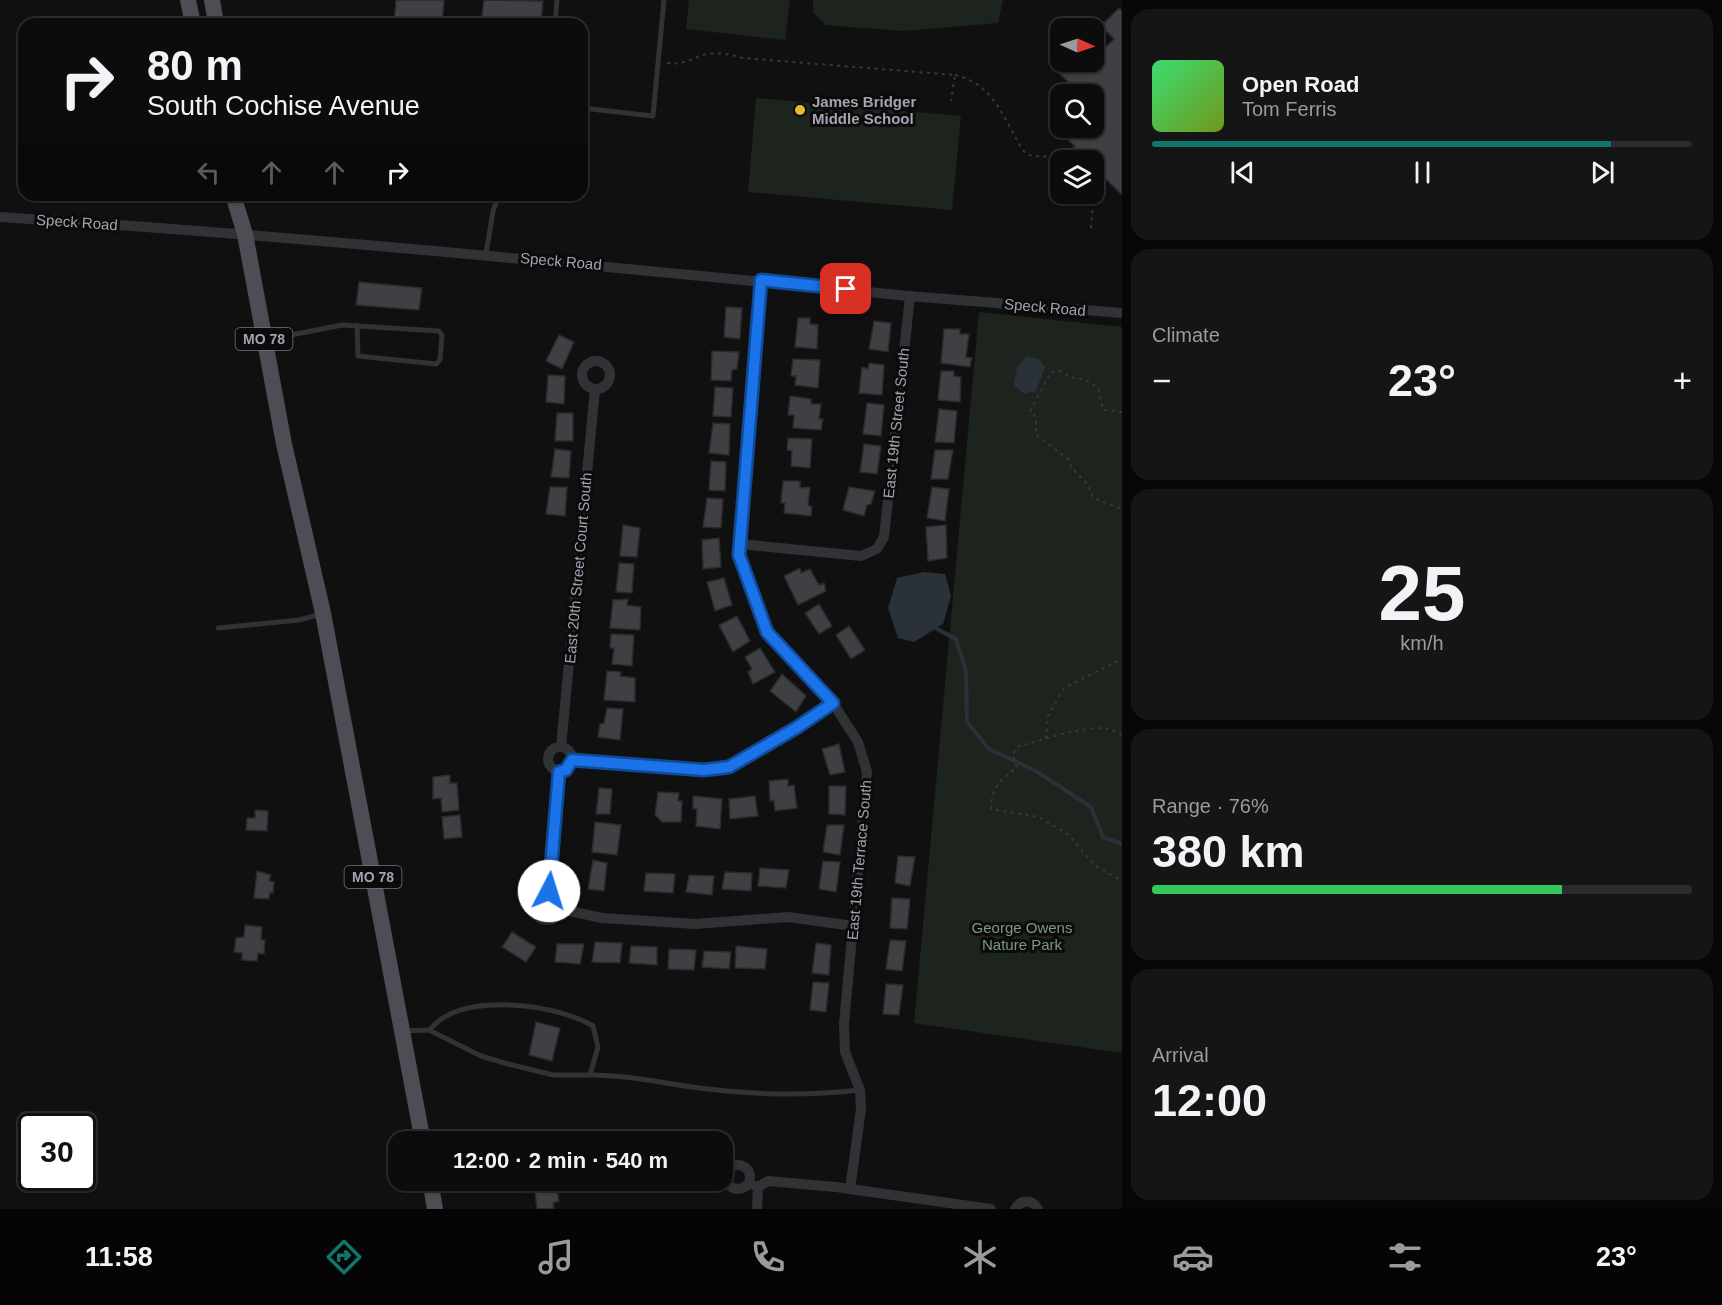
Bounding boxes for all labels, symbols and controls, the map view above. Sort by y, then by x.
north arrow [1050,18,1104,72]
map controls [1050,18,1104,204]
icon: right [48,42,126,120]
text: 80 m [147,42,243,89]
text: Open Road [1242,72,1359,97]
button: search [1050,84,1104,138]
text: South Cochise Avenue [147,91,420,121]
place label: James Bridger Middle School [812,93,916,127]
text: Tom Ferris [1242,98,1336,120]
marker: James Bridger Middle School [793,103,807,117]
button: layers [1050,150,1104,204]
icon: left [192,156,225,189]
icon: ahead [255,156,288,189]
icon: ahead [318,156,351,189]
icon: right [381,156,414,189]
icon: previous [1226,156,1259,189]
icon: pause [1406,156,1439,189]
icon: next [1586,156,1619,189]
street label: Speck Road [36,211,118,233]
street label: Speck Road [520,249,602,273]
pin [820,263,871,314]
icon: arrive [829,272,862,305]
street label: Speck Road [1004,295,1086,319]
text: Climate [1152,324,1220,346]
road number: MO 78 [236,328,292,350]
street label: East 19th Street South [880,347,912,499]
text: 23° [1388,355,1456,406]
text: − [1152,362,1171,399]
text: + [1673,362,1692,399]
street label: East 20th Street Court South [561,472,595,664]
text: 25 [1379,549,1465,637]
text: km/h [1400,632,1444,654]
street label: East 19th Terrace South [844,779,874,941]
text: Range · 76% [1152,795,1269,817]
text: 380 km [1152,826,1305,877]
position arrow [517,859,581,923]
road number: MO 78 [344,866,401,888]
park label: George Owens Nature Park [972,919,1072,953]
text: Arrival [1152,1044,1209,1066]
text: 12:00 [1152,1075,1267,1126]
speed limit sign: 30 [18,1113,96,1191]
text: 12:00 · 2 min · 540 m [453,1148,668,1173]
icon: directions [323,1236,365,1278]
icon: music [535,1236,577,1278]
icon: phone [747,1236,789,1278]
icon: climate [959,1236,1001,1278]
icon: car [1172,1236,1214,1278]
icon: filters [1384,1236,1426,1278]
text: 11:58 [85,1242,153,1272]
text: 23° [1596,1242,1637,1272]

